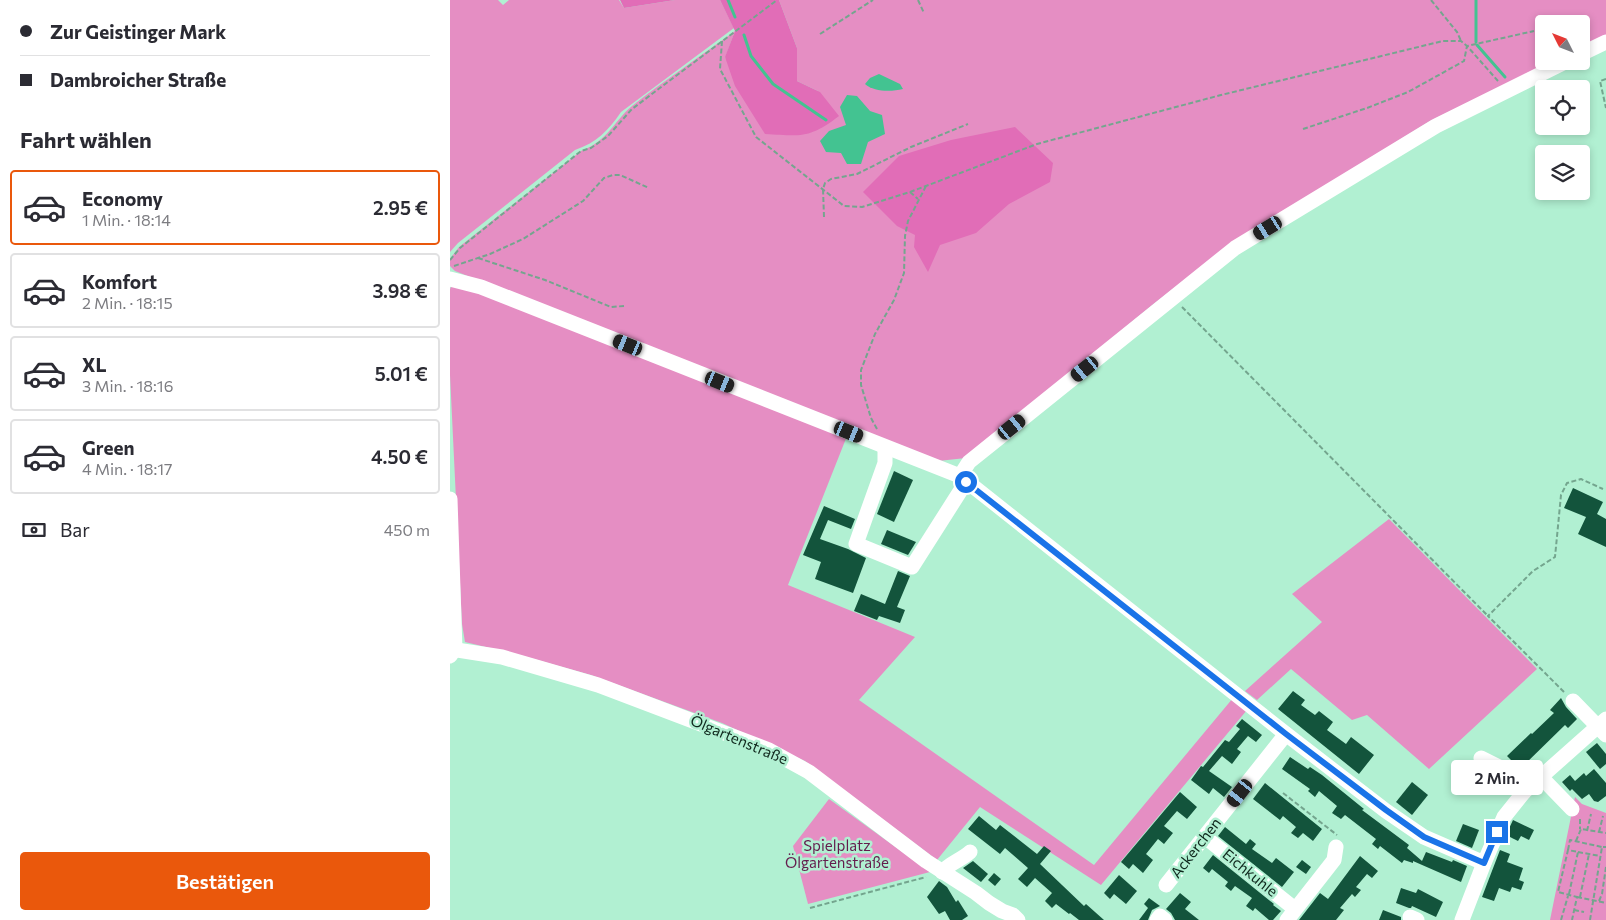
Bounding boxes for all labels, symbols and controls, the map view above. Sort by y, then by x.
north arrow [1535,15,1590,70]
map controls [1535,15,1590,200]
text: Zur Geistinger Mark [50,20,226,43]
text: Dambroicher Straße [50,68,226,91]
button: locate [1535,80,1590,135]
text: Fahrt wählen [20,126,152,153]
button: layers [1535,145,1590,200]
icon: car [22,185,67,230]
text: Economy [82,187,163,210]
text: 2.95 € [373,196,428,219]
text: 1 Min. · 18:14 [82,210,171,229]
car [1251,214,1284,242]
icon: car [22,268,67,313]
text: Komfort [82,270,157,293]
text: 3.98 € [372,279,428,302]
text: 2 Min. · 18:15 [82,293,173,312]
car [611,332,644,358]
icon: car [22,351,67,396]
text: XL [82,353,107,376]
car [1068,354,1101,384]
text: 5.01 € [375,362,428,385]
car [703,369,736,395]
text: 3 Min. · 18:16 [82,376,173,395]
car [995,412,1028,442]
car [832,419,865,445]
icon: car [22,434,67,479]
text: Green [82,436,134,459]
text: 4.50 € [371,445,428,468]
text: 4 Min. · 18:17 [82,459,173,478]
route start [955,471,977,493]
icon: cash [20,516,48,544]
text: Bar [60,518,90,541]
text: 450 m [384,520,430,539]
street label: Ölgartenstraße [688,710,791,768]
callout: 2 Min. [1451,760,1543,794]
text: 2 Min. [1474,768,1520,787]
car [1224,777,1255,809]
street label: Ackerchen [1166,814,1224,881]
route end [1486,821,1508,843]
park label: Spielplatz Ölgartenstraße [785,836,889,871]
street label: Eichkuhle [1219,845,1282,900]
button: Bestätigen [20,852,430,910]

